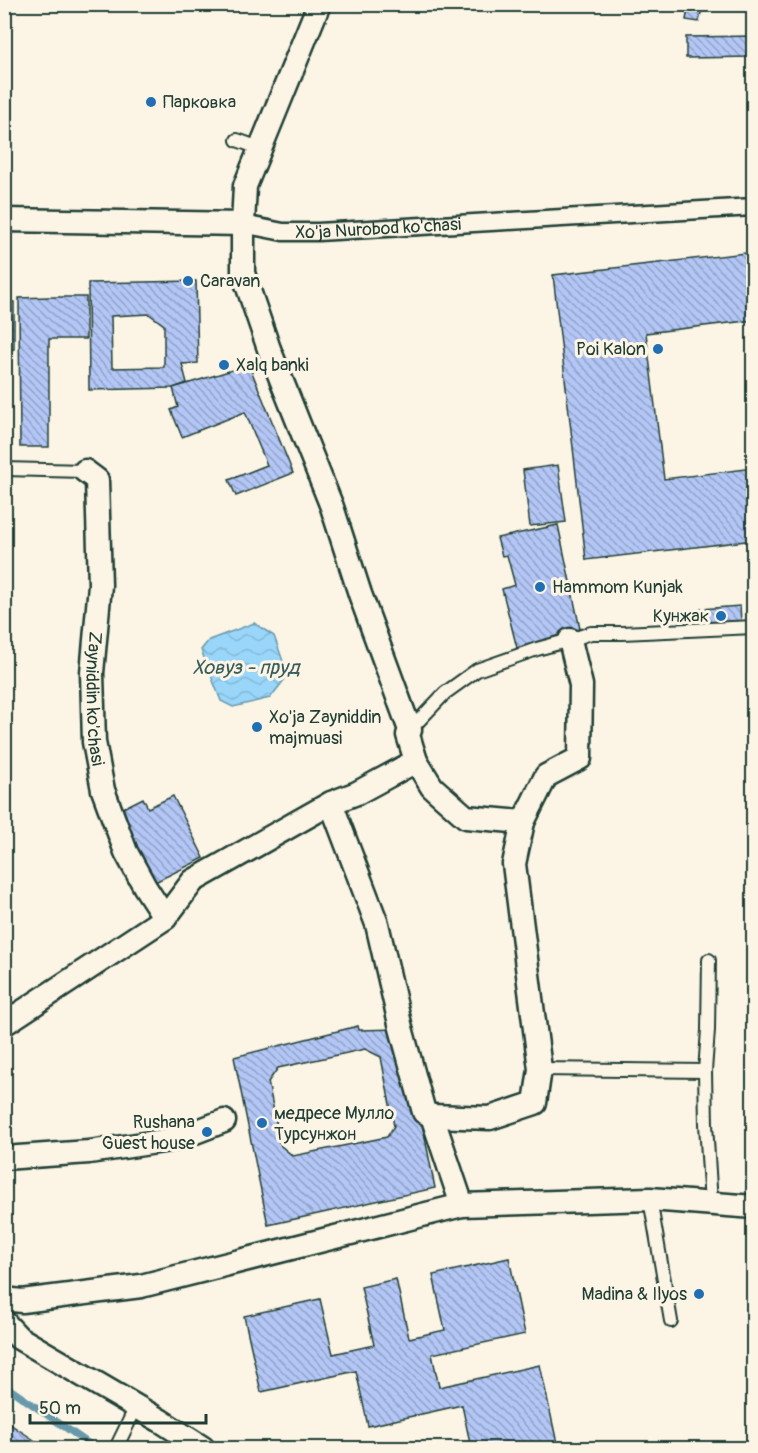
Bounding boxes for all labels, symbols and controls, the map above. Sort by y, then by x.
place label: Парковка [163,91,236,114]
marker: Парковка [144,95,158,109]
street label: Xo'ja Nurobod ko'chasi [295,213,462,244]
place label: Caravan [200,270,260,293]
marker: Caravan [181,274,195,288]
place label: Poi Kalon [576,338,646,361]
marker: Poi Kalon [651,342,665,356]
place label: Xalq banki [236,354,309,377]
marker: Xalq banki [217,358,231,372]
place label: Hammom Kunjak [552,576,683,599]
marker: Hammom Kunjak [533,580,547,594]
place label: Кунжак [653,605,709,628]
marker: Кунжак [714,609,728,623]
street label: Zayniddin ko'chasi [80,630,109,768]
water label: Ховуз - пруд [193,655,301,680]
place label: Xo'ja Zayniddin majmuasi [269,706,381,750]
marker: Xo'ja Zayniddin majmuasi [250,720,264,734]
place label: медресе Мулло Турсунжон [274,1102,394,1146]
place label: Rushana Guest house [102,1111,195,1155]
marker: медресе Мулло Турсунжон [255,1116,269,1130]
marker: Rushana Guest house [200,1125,214,1139]
place label: Madina & Ilyos [581,1283,687,1306]
marker: Madina & Ilyos [692,1287,706,1301]
scale bar [30,1387,206,1425]
text: 50 m [39,1397,81,1420]

